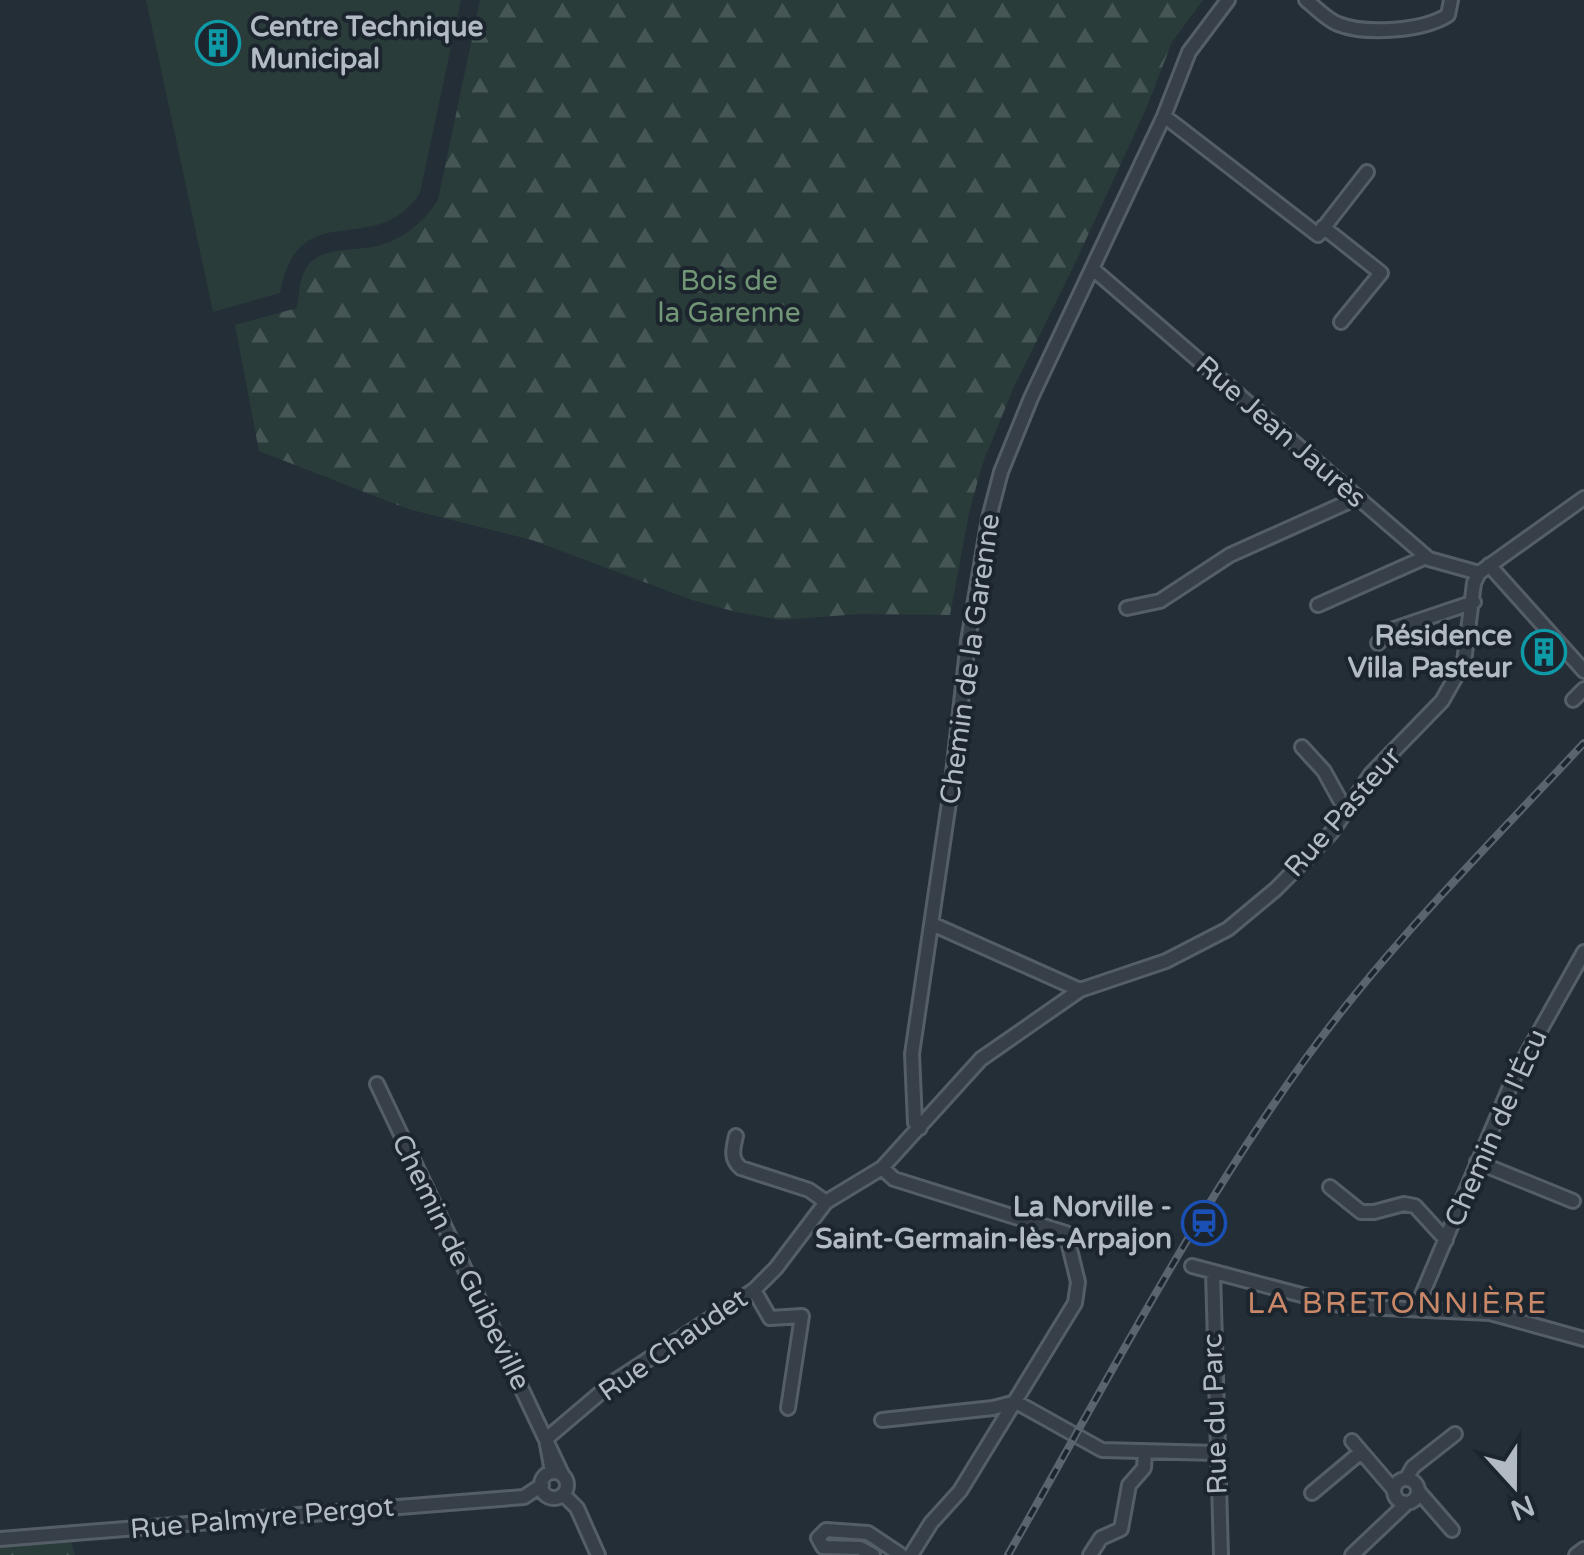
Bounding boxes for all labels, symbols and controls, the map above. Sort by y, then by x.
place label: Centre Technique Municipal [250,10,484,76]
building icon: Centre Technique Municipal [195,20,241,66]
park label: Bois de la Garenne [657,264,801,330]
street label: Rue Jean Jaurès [1189,349,1373,515]
street label: Chemin de la Garenne [933,511,1007,807]
place label: Résidence Villa Pasteur [1348,619,1513,685]
building icon: Résidence Villa Pasteur [1521,629,1567,675]
street label: Rue Pasteur [1277,740,1409,884]
street label: Chemin de l'Écu [1437,1024,1555,1232]
street label: Chemin de Guibeville [384,1129,538,1395]
place label: La Norville - Saint-Germain-lès-Arpajon [815,1190,1172,1256]
station icon: La Norville - Saint-Germain-lès-Arpajon [1181,1200,1227,1246]
street label: Rue Chaudet [592,1281,754,1409]
district label: LA BRETONNIÈRE [1247,1285,1549,1322]
street label: Rue du Parc [1195,1333,1235,1495]
north arrow [1464,1435,1564,1535]
text: N [1506,1488,1539,1527]
street label: Rue Palmyre Pergot [129,1490,396,1546]

